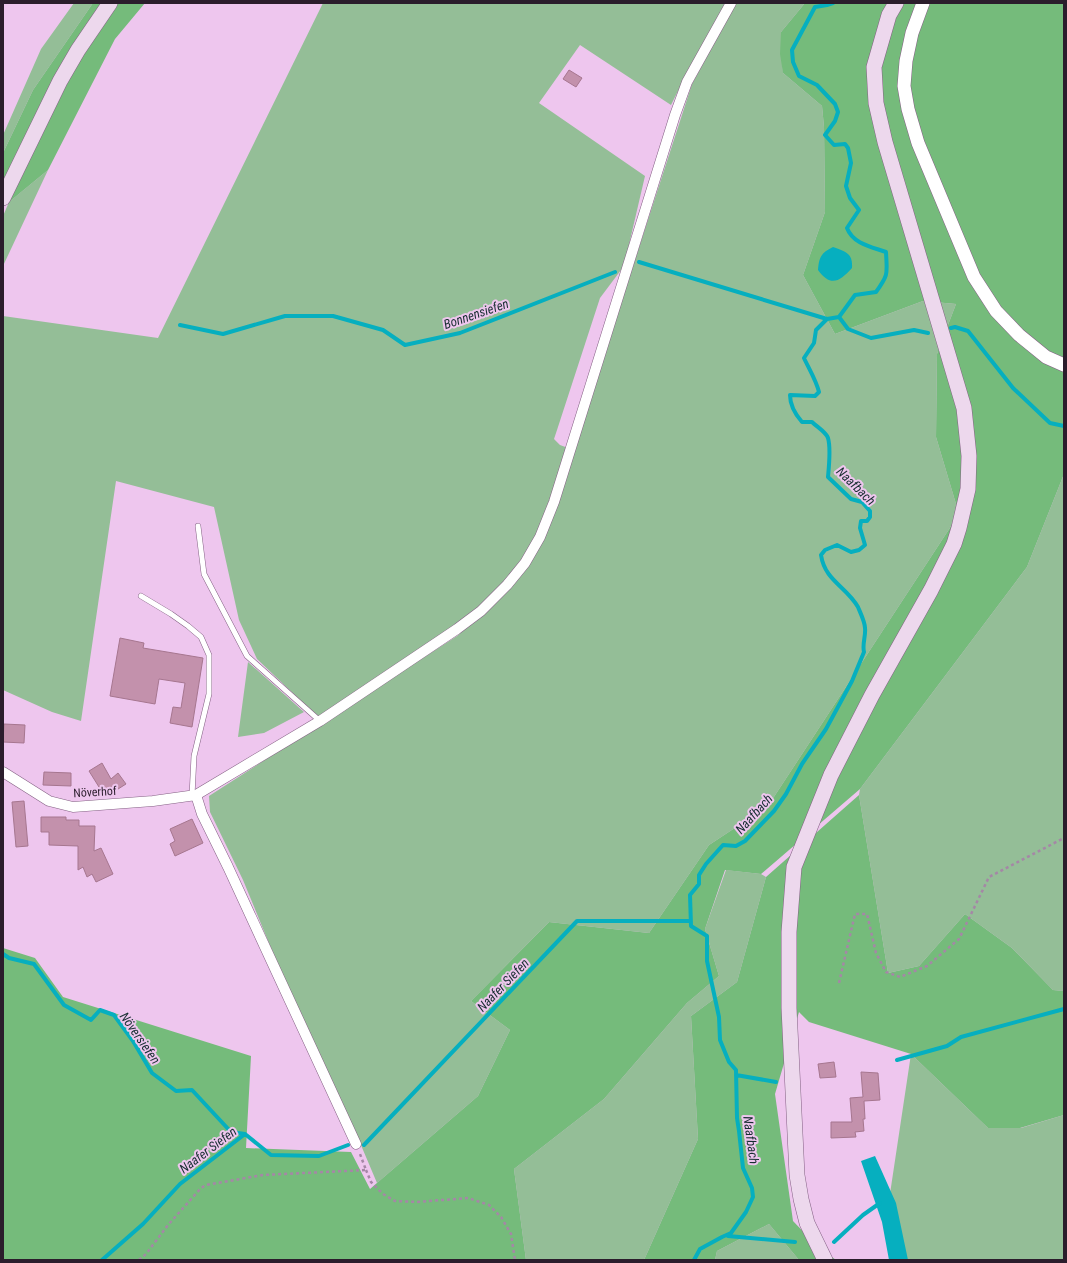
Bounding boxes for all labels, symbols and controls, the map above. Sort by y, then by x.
water label: Bonnensiefen [441,296,511,332]
water label: Naafbach [833,464,879,508]
street label: Növerhof [73,784,117,800]
water label: Naafbach [732,791,776,837]
water label: Naafer Siefen [474,955,532,1015]
water label: Növersiefen [117,1009,163,1067]
water label: Naafbach [740,1115,762,1165]
water label: Naafer Siefen [176,1124,240,1176]

